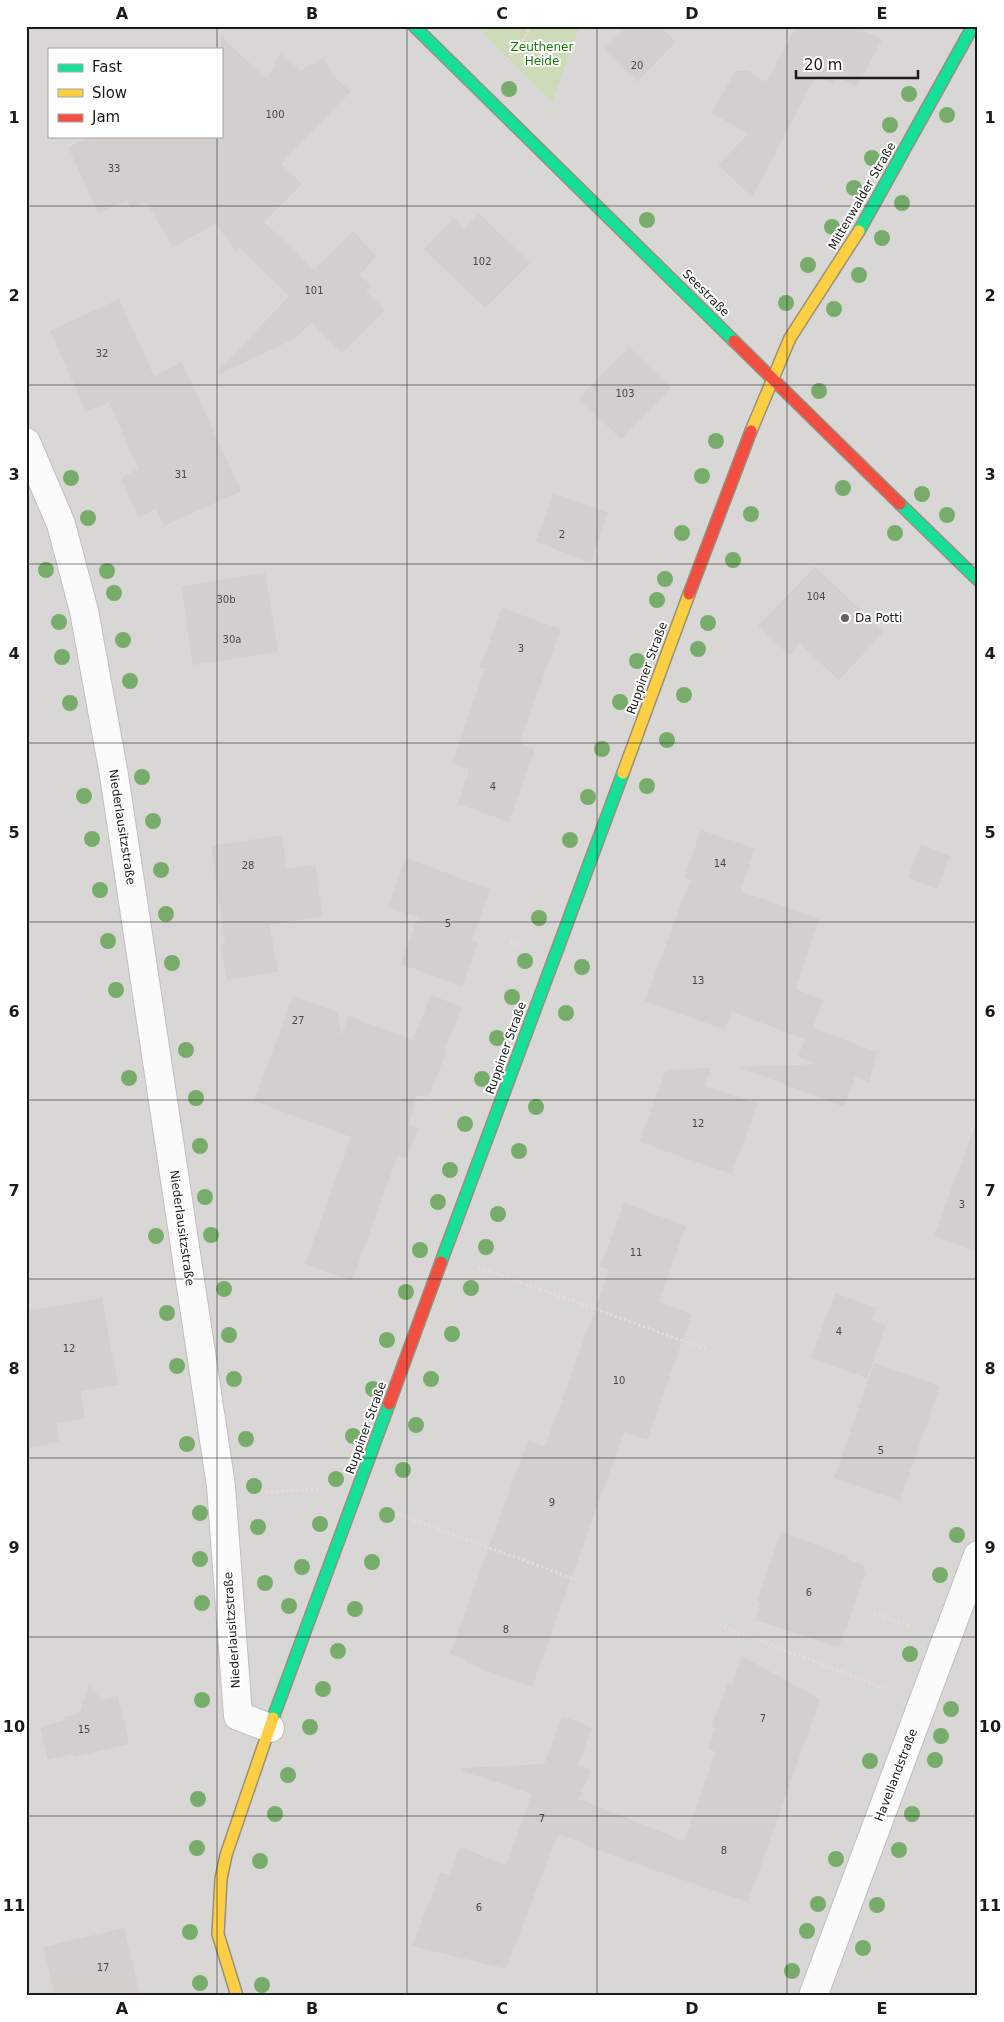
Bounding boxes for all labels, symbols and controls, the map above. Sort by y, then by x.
text: A [116,4,129,23]
text: B [306,4,318,23]
text: C [496,4,508,23]
text: D [685,4,699,23]
text: E [877,4,887,23]
park label: Zeuthener Heide [511,40,573,68]
legend [48,48,222,138]
scale bar [796,48,919,80]
text: 20 m [804,56,842,74]
text: Fast [92,58,122,76]
house number: 20 [631,60,643,71]
text: Slow [92,84,127,102]
text: 1 [8,108,20,127]
text: Jam [91,108,120,126]
text: 1 [984,108,996,127]
house number: 100 [265,109,285,120]
street label: Mittenwalder Straße [825,140,899,252]
house number: 33 [108,163,120,174]
house number: 102 [472,256,492,267]
street label: Seestraße [680,267,732,319]
house number: 101 [304,285,324,296]
text: 2 [8,286,20,305]
text: 2 [984,286,996,305]
house number: 32 [96,348,108,359]
house number: 103 [615,388,635,399]
text: 3 [8,465,20,484]
text: 3 [984,465,996,484]
house number: 31 [175,469,187,480]
house number: 2 [559,529,565,540]
house number: 104 [806,591,826,602]
house number: 30b [216,594,236,605]
place label: Da Potti [855,611,902,625]
marker: Da Potti [839,612,851,624]
street label: Ruppiner Straße [624,620,670,716]
house number: 30a [223,634,241,645]
house number: 3 [518,643,524,654]
text: 4 [8,644,20,663]
text: 4 [984,644,996,663]
street label: Niederlausitzstraße [106,768,138,886]
house number: 4 [490,781,496,792]
text: 5 [8,823,20,842]
text: 5 [984,823,996,842]
house number: 14 [714,858,726,869]
house number: 28 [242,860,254,871]
house number: 5 [445,918,451,929]
house number: 13 [692,975,704,986]
street label: Ruppiner Straße [483,1000,529,1096]
text: 6 [8,1002,20,1021]
text: 6 [984,1002,996,1021]
house number: 27 [292,1015,304,1026]
house number: 12 [692,1118,704,1129]
street label: Niederlausitzstraße [167,1169,197,1287]
text: 7 [8,1181,20,1200]
text: 7 [984,1181,996,1200]
house number: 3 [959,1199,965,1210]
house number: 11 [630,1247,642,1258]
house number: 4 [836,1326,842,1337]
house number: 12 [63,1343,75,1354]
text: 8 [8,1359,20,1378]
text: 8 [984,1359,996,1378]
house number: 10 [613,1375,625,1386]
street label: Ruppiner Straße [343,1380,389,1476]
house number: 5 [878,1445,884,1456]
house number: 9 [549,1497,555,1508]
text: 9 [8,1538,20,1557]
text: 9 [984,1538,996,1557]
street label: Niederlausitzstraße [221,1571,243,1689]
house number: 6 [806,1587,812,1598]
house number: 8 [503,1624,509,1635]
house number: 7 [760,1713,766,1724]
text: 10 [3,1717,25,1736]
text: 10 [979,1717,1001,1736]
house number: 15 [78,1724,90,1735]
street label: Havellandstraße [872,1727,920,1823]
house number: 7 [539,1813,545,1824]
house number: 8 [721,1845,727,1856]
text: 11 [3,1896,25,1915]
text: 11 [979,1896,1001,1915]
house number: 6 [476,1902,482,1913]
house number: 17 [97,1962,109,1973]
text: A [116,1999,129,2018]
text: B [306,1999,318,2018]
text: C [496,1999,508,2018]
text: D [685,1999,699,2018]
text: E [877,1999,887,2018]

